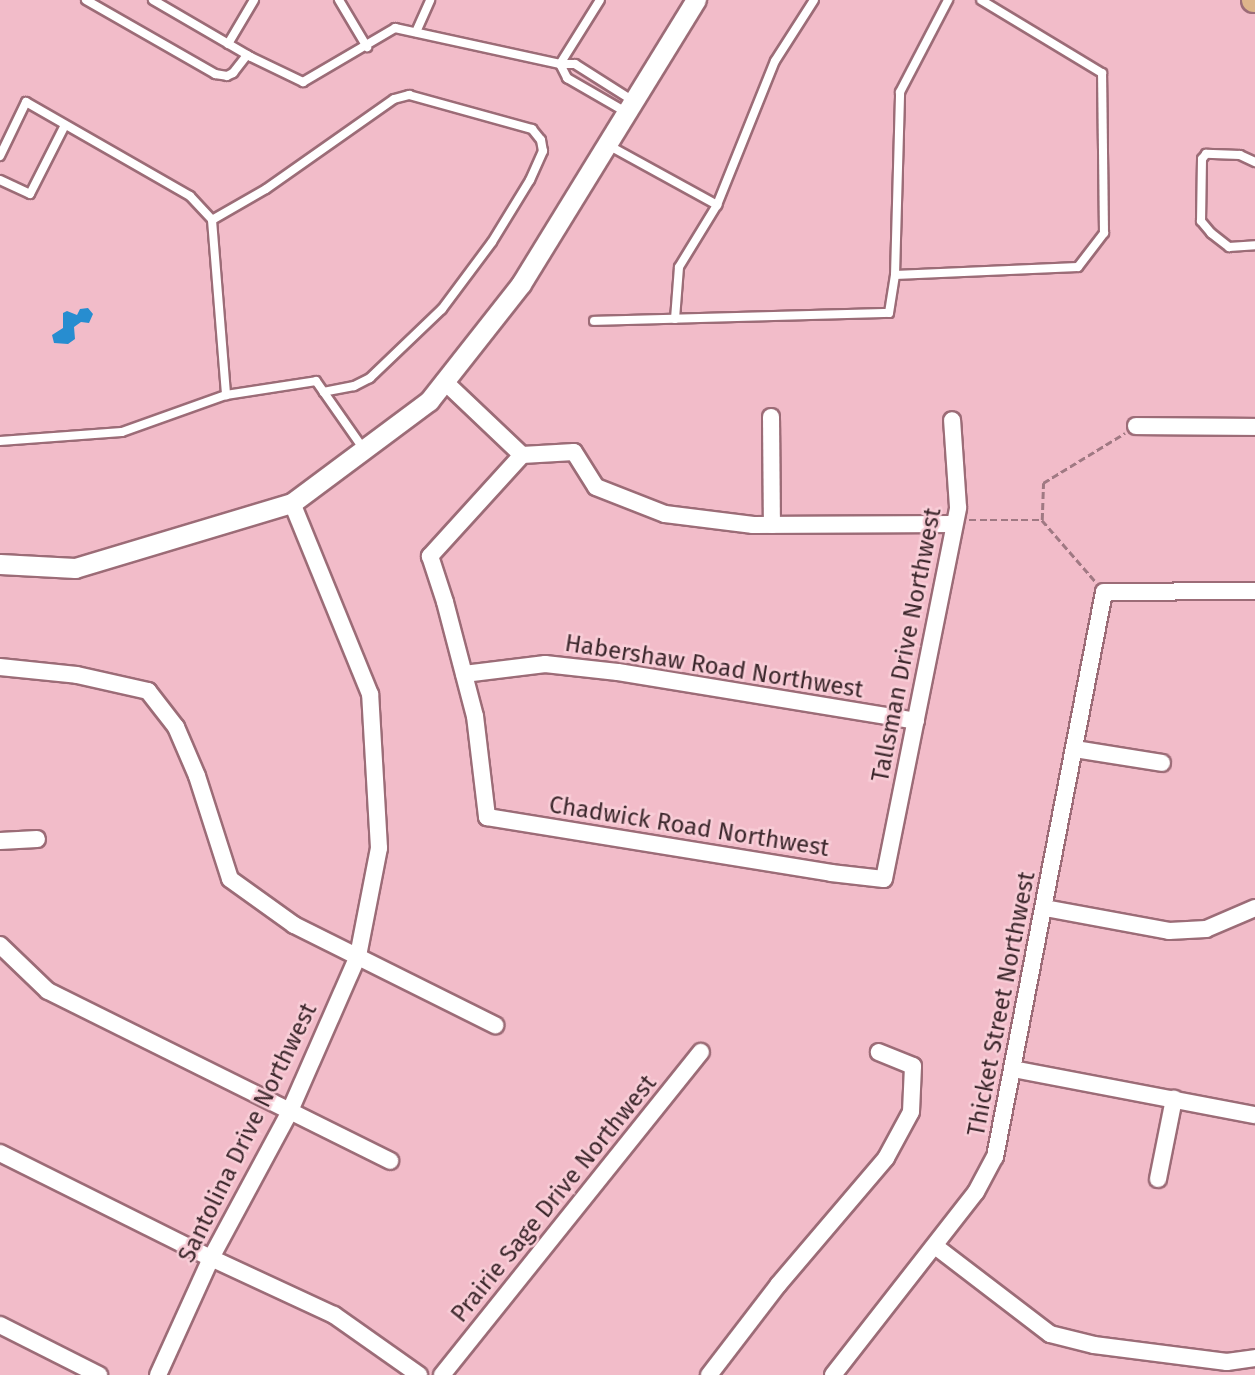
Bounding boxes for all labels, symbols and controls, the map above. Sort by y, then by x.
street label: Tallsman Drive Northwest [866,506,948,784]
street label: Habershaw Road Northwest [563,629,865,705]
street label: Chadwick Road Northwest [547,791,831,863]
street label: Thicket Street Northwest [962,869,1042,1139]
street label: Santolina Drive Northwest [173,999,323,1267]
street label: Prairie Sage Drive Northwest [445,1070,663,1328]

